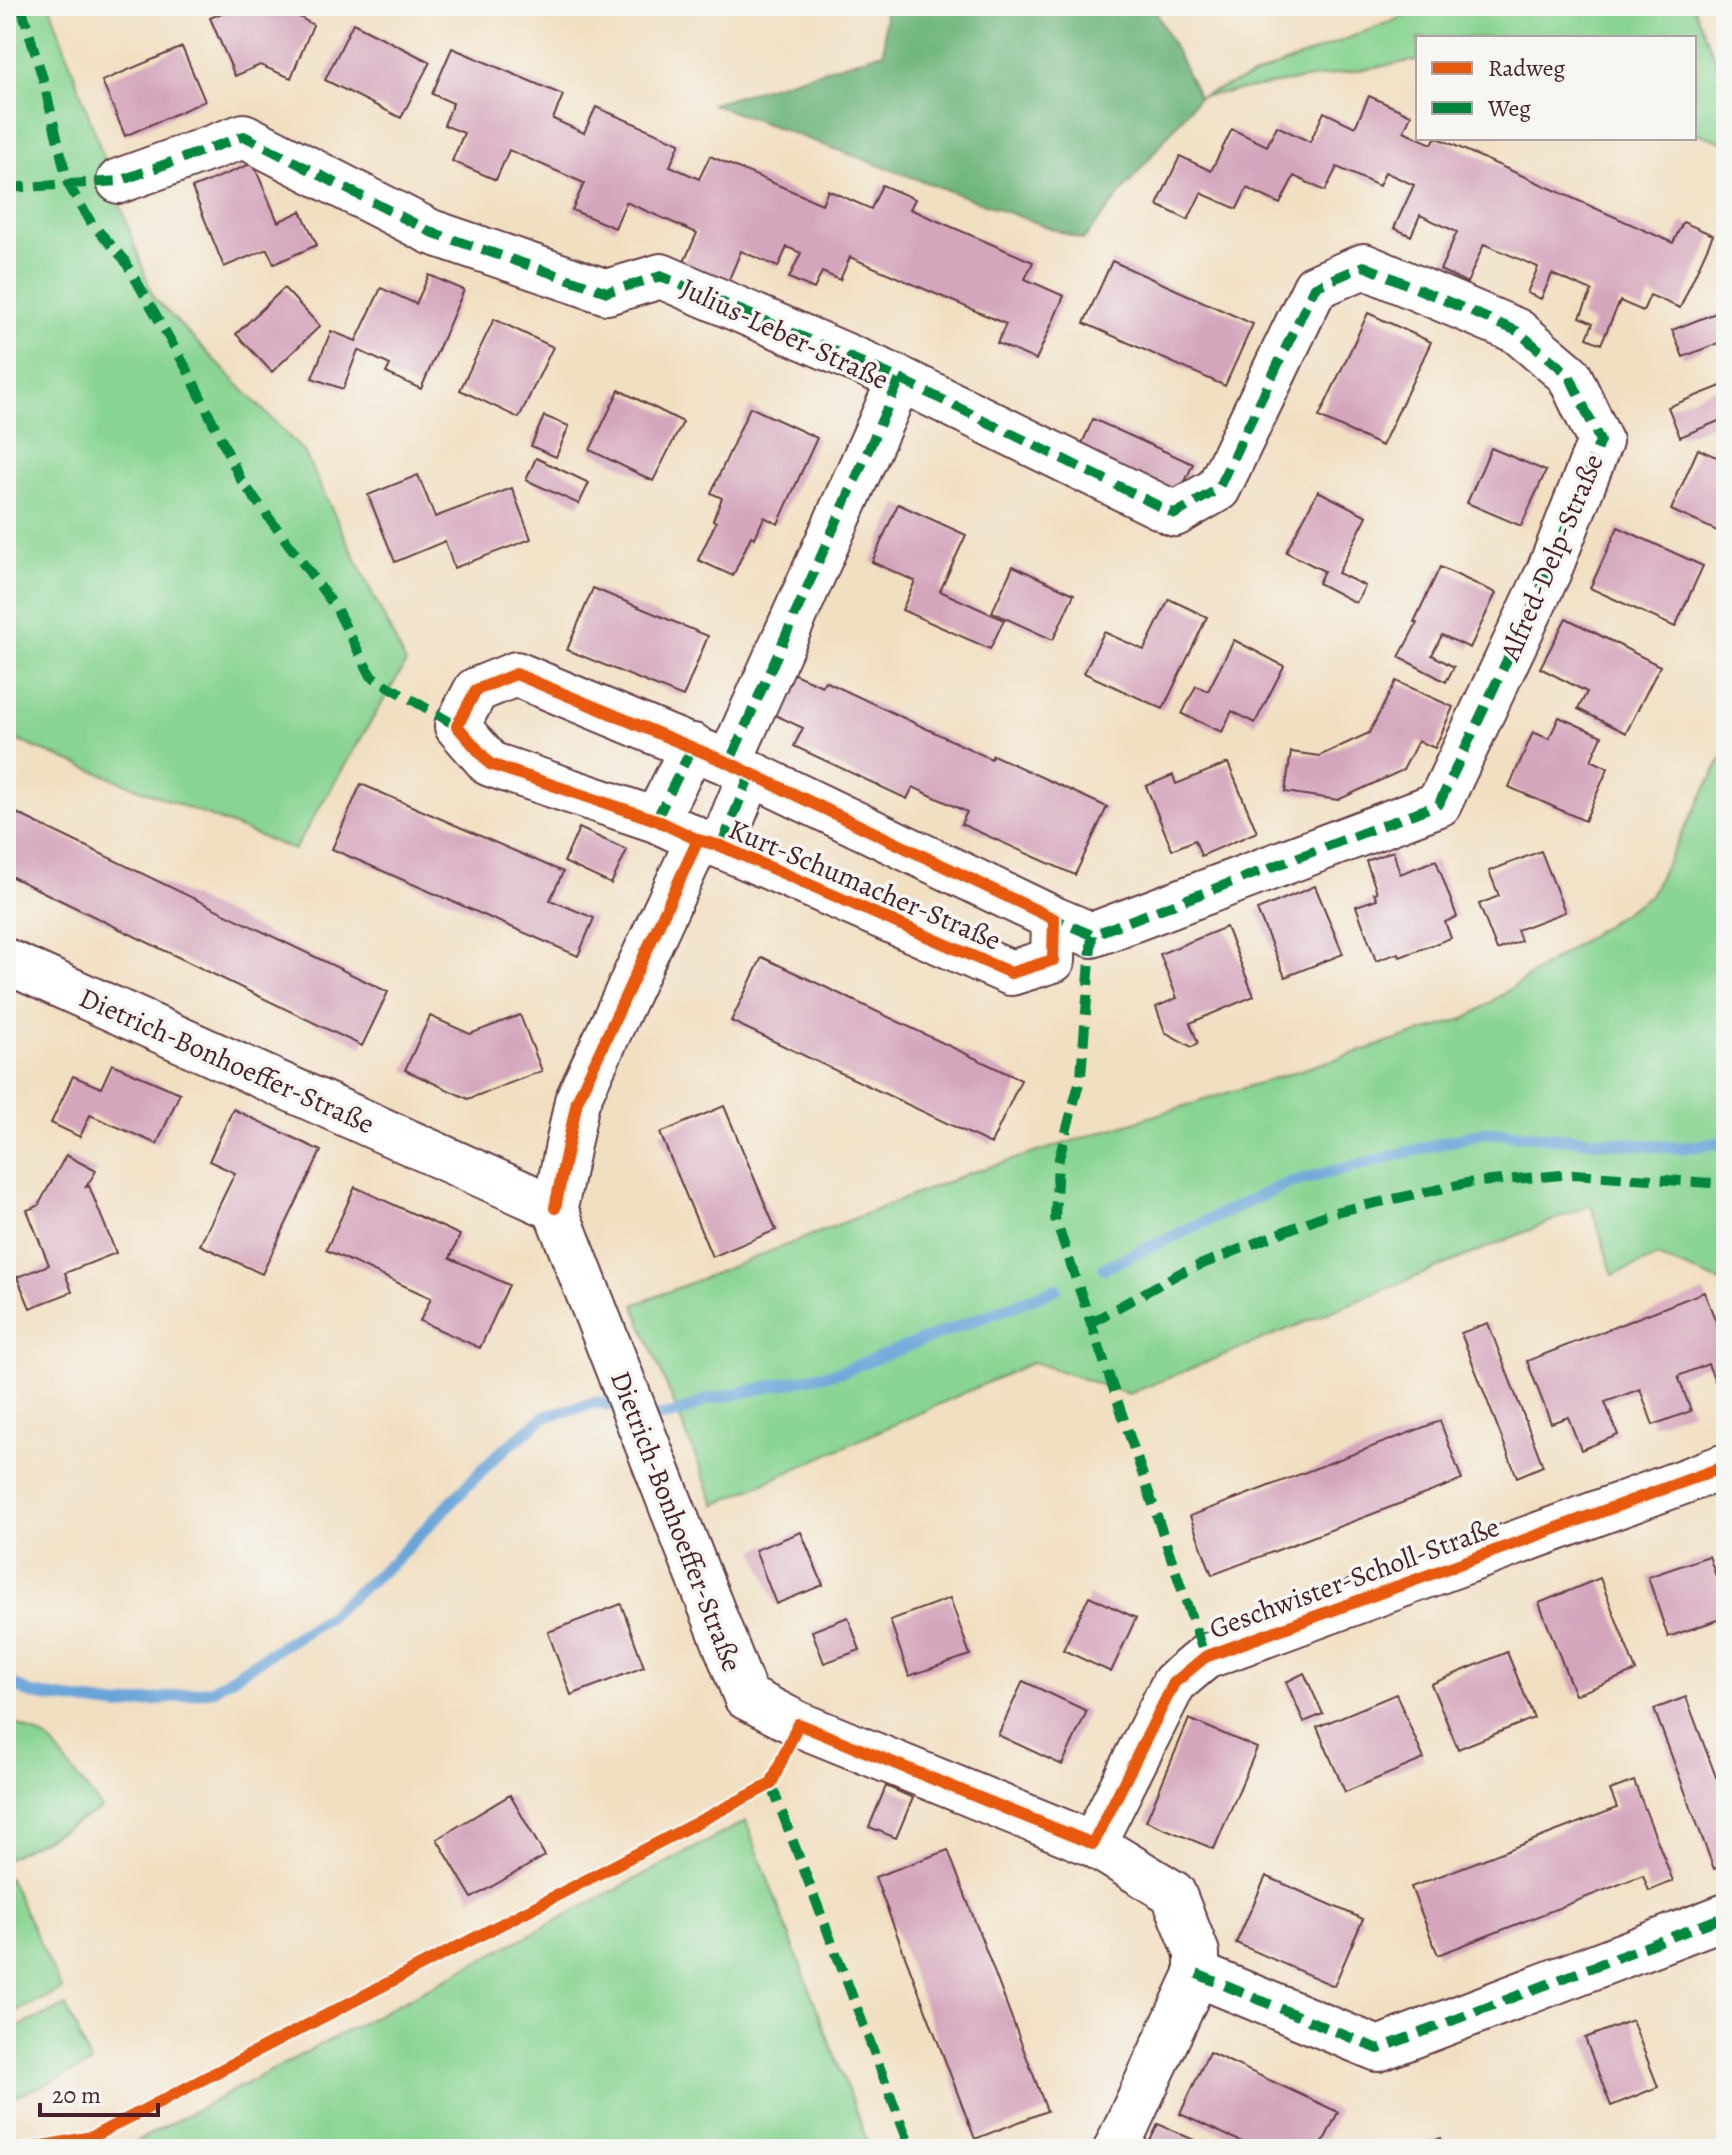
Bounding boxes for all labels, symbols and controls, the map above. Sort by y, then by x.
legend [1416,36,1696,140]
text: Radweg [1488,52,1565,84]
text: Weg [1487,92,1531,124]
street label: Julius-Leber-Straße [674,269,895,399]
street label: Alfred-Delp-Straße [1491,448,1613,667]
street label: Kurt-Schumacher-Straße [723,810,1007,959]
street label: Dietrich-Bonhoeffer-Straße [73,979,380,1143]
street label: Dietrich-Bonhoeffer-Straße [601,1366,751,1677]
street label: Geschwister-Scholl-Straße [1204,1508,1504,1648]
scale bar [40,2067,158,2117]
text: 20 m [52,2079,101,2111]

